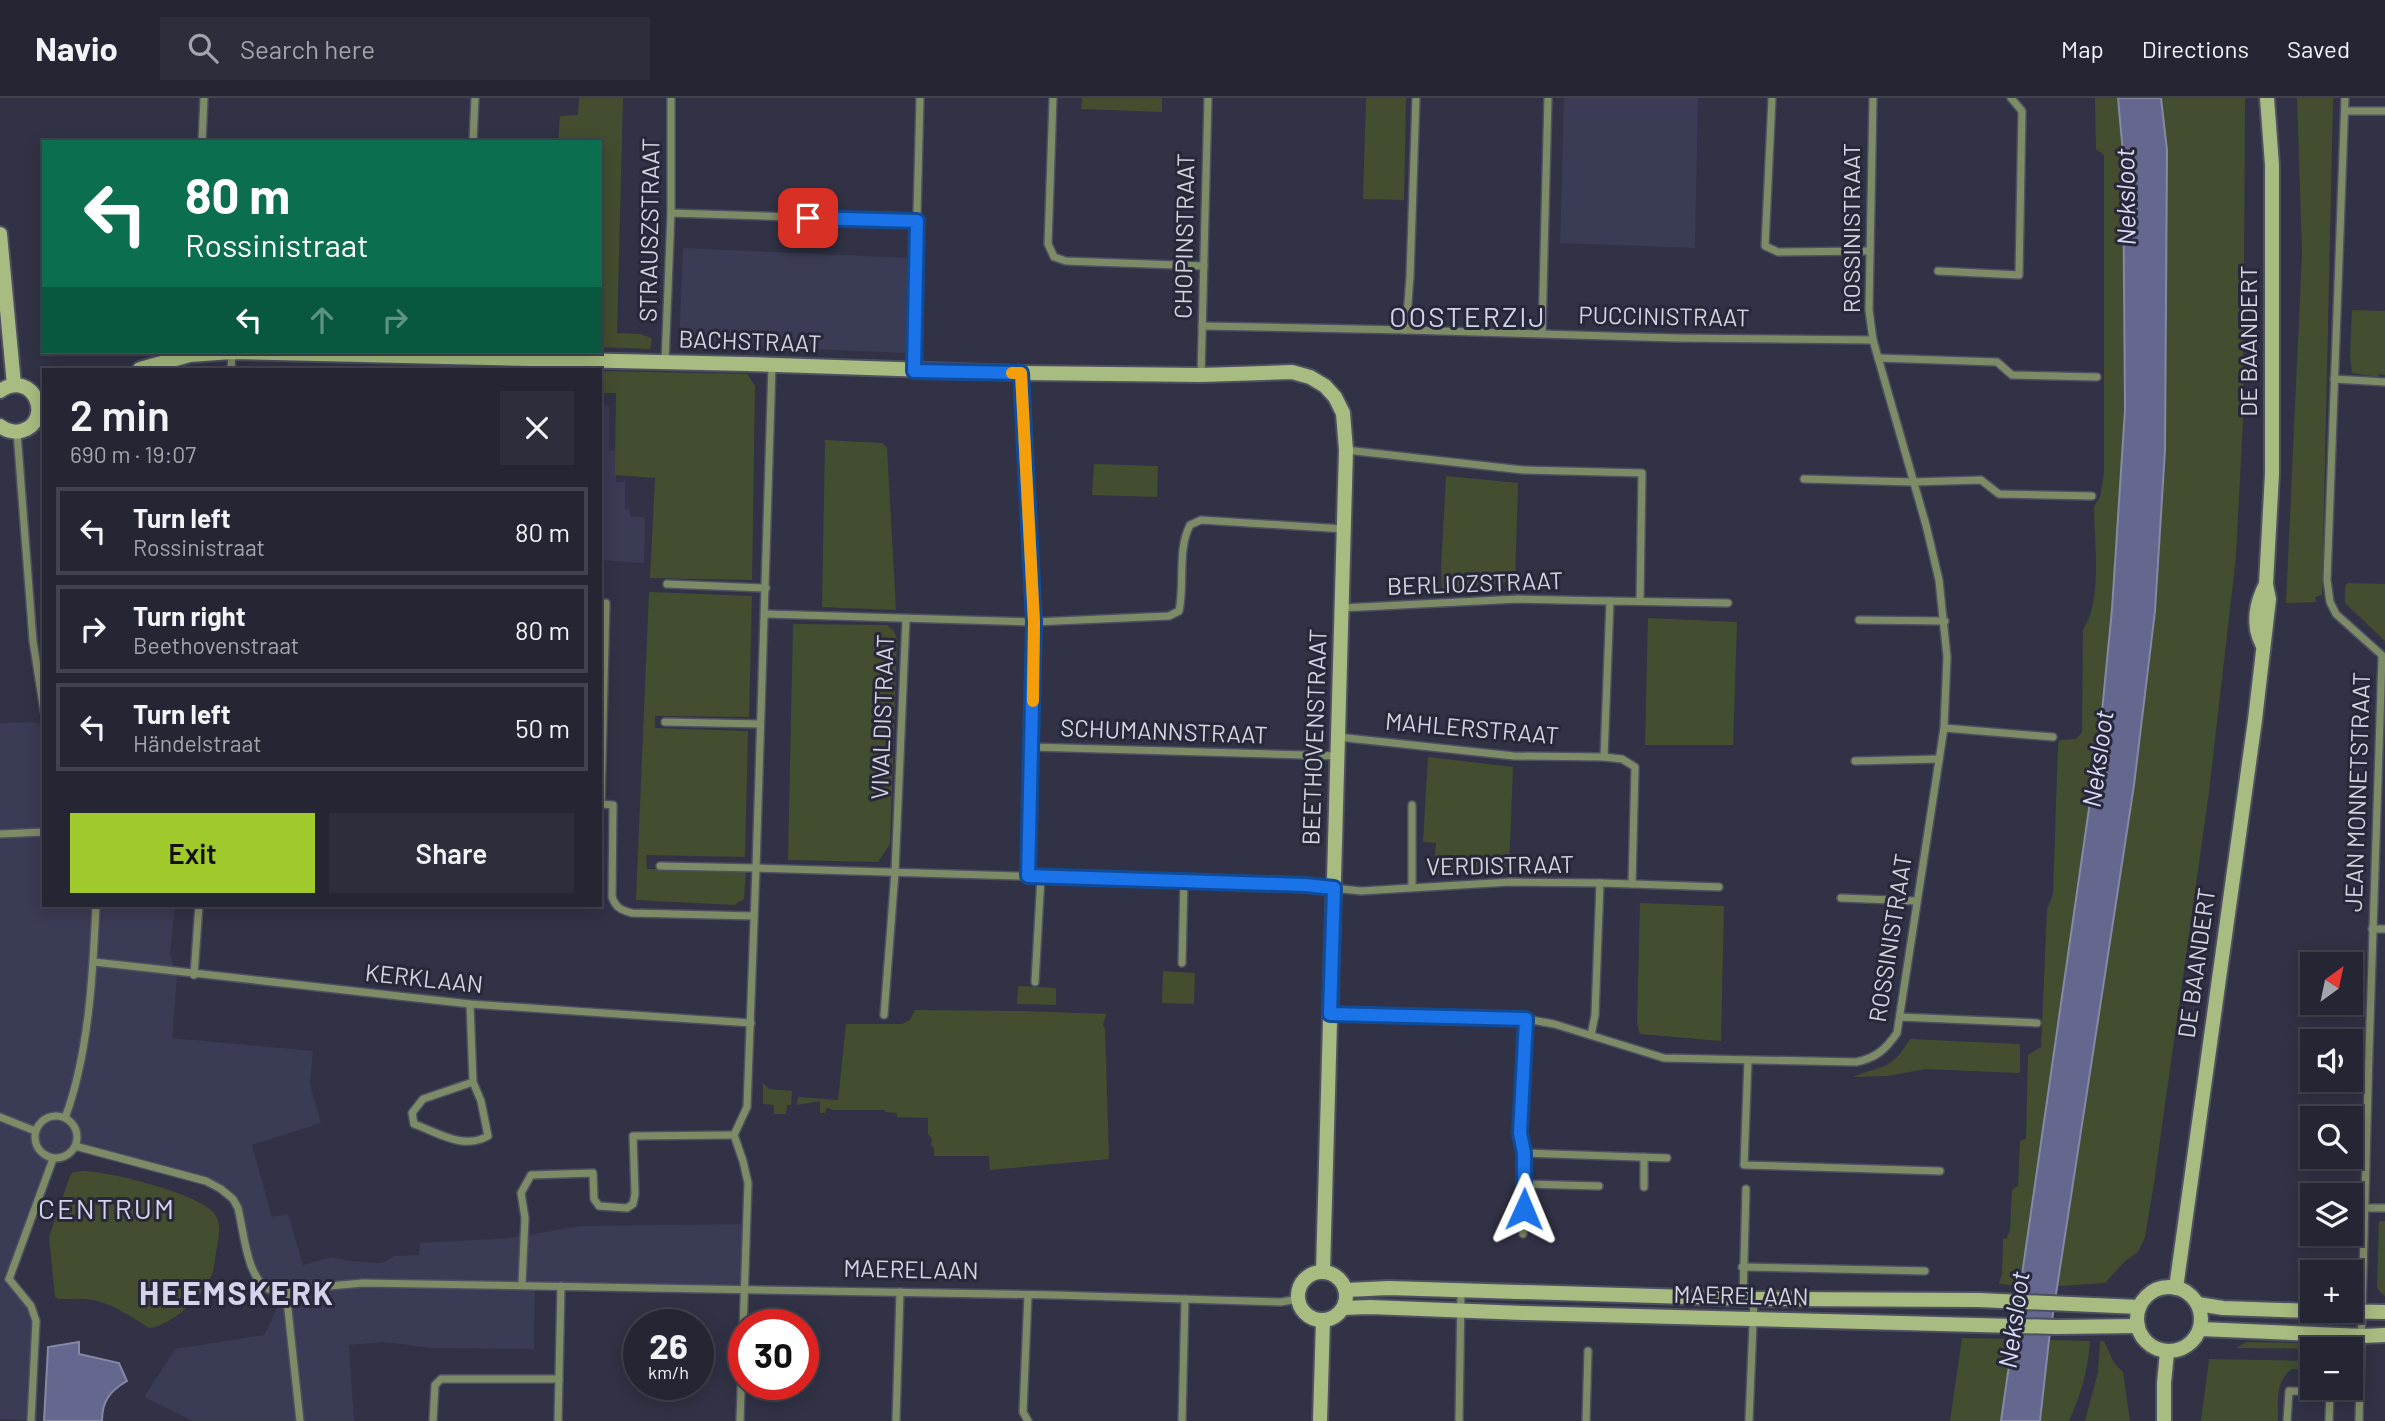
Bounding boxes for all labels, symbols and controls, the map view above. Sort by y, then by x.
search box [160,17,650,80]
text: Navio [35,28,118,68]
icon: search [184,29,222,67]
text: Search here [240,33,375,64]
text: Map [2061,34,2104,63]
text: Directions [2142,34,2249,63]
text: Saved [2287,34,2350,63]
street label: STRAUSZSTRAAT [632,138,665,322]
street label: ROSSINISTRAAT [1836,143,1865,313]
water label: Neksloot [2108,148,2141,246]
street label: CHOPINSTRAAT [1168,153,1199,319]
text: 80 m [185,165,290,224]
icon: left [70,168,161,259]
pin [778,188,838,248]
icon: arrive [789,199,827,237]
text: Rossinistraat [185,225,369,263]
street label: DE BAANDERT [2233,265,2262,417]
district label: OOSTERZIJ [1389,299,1547,333]
street label: PUCCINISTRAAT [1578,300,1750,331]
icon: left [230,301,268,339]
icon: ahead [303,301,341,339]
icon: right [376,301,414,339]
street label: BACHSTRAAT [678,324,822,357]
text: 2 min [70,389,170,439]
button: close [500,391,574,465]
text: 690 m · 19:07 [70,440,196,468]
text: Turn left [133,502,231,533]
icon: left [74,512,112,550]
text: 80 m [515,516,570,547]
text: Rossinistraat [133,533,265,561]
street label: BERLIOZSTRAAT [1386,565,1563,600]
text: Turn right [133,600,246,631]
icon: right [74,610,112,648]
text: 80 m [515,614,570,645]
street label: BEETHOVENSTRAAT [1295,628,1332,846]
text: Beethovenstraat [133,631,299,659]
street label: VIVALDISTRAAT [864,634,899,800]
street label: JEAN MONNETSTRAAT [2338,672,2375,912]
text: Turn left [133,698,231,729]
street label: MAHLERSTRAAT [1384,705,1560,750]
icon: left [74,708,112,746]
water label: Neksloot [2074,708,2119,809]
text: 50 m [515,712,570,743]
street label: SCHUMANNSTRAAT [1060,712,1268,749]
text: Händelstraat [133,729,262,757]
button: Exit [70,813,315,893]
button: Share [329,813,574,893]
street label: VERDISTRAAT [1426,849,1574,880]
street label: ROSSINISTRAAT [1862,851,1917,1024]
street label: DE BAANDERT [2171,886,2220,1040]
north arrow [2300,952,2362,1015]
map controls [2300,952,2363,1400]
street label: KERKLAAN [364,957,485,998]
button: sound [2300,1029,2363,1092]
button: search [2300,1106,2363,1169]
position arrow [1487,1172,1561,1246]
button: layers [2300,1183,2363,1246]
district label: CENTRUM [38,1191,176,1225]
street label: MAERELAAN [843,1253,979,1284]
button: + [2300,1260,2363,1323]
water label: Neksloot [1990,1269,2035,1370]
district label: HEEMSKERK [139,1273,335,1311]
street label: MAERELAAN [1673,1279,1809,1310]
speed limit sign: 30 [728,1309,819,1400]
text: 26 [649,1324,688,1366]
button: − [2300,1337,2363,1400]
text: km/h [648,1361,689,1383]

